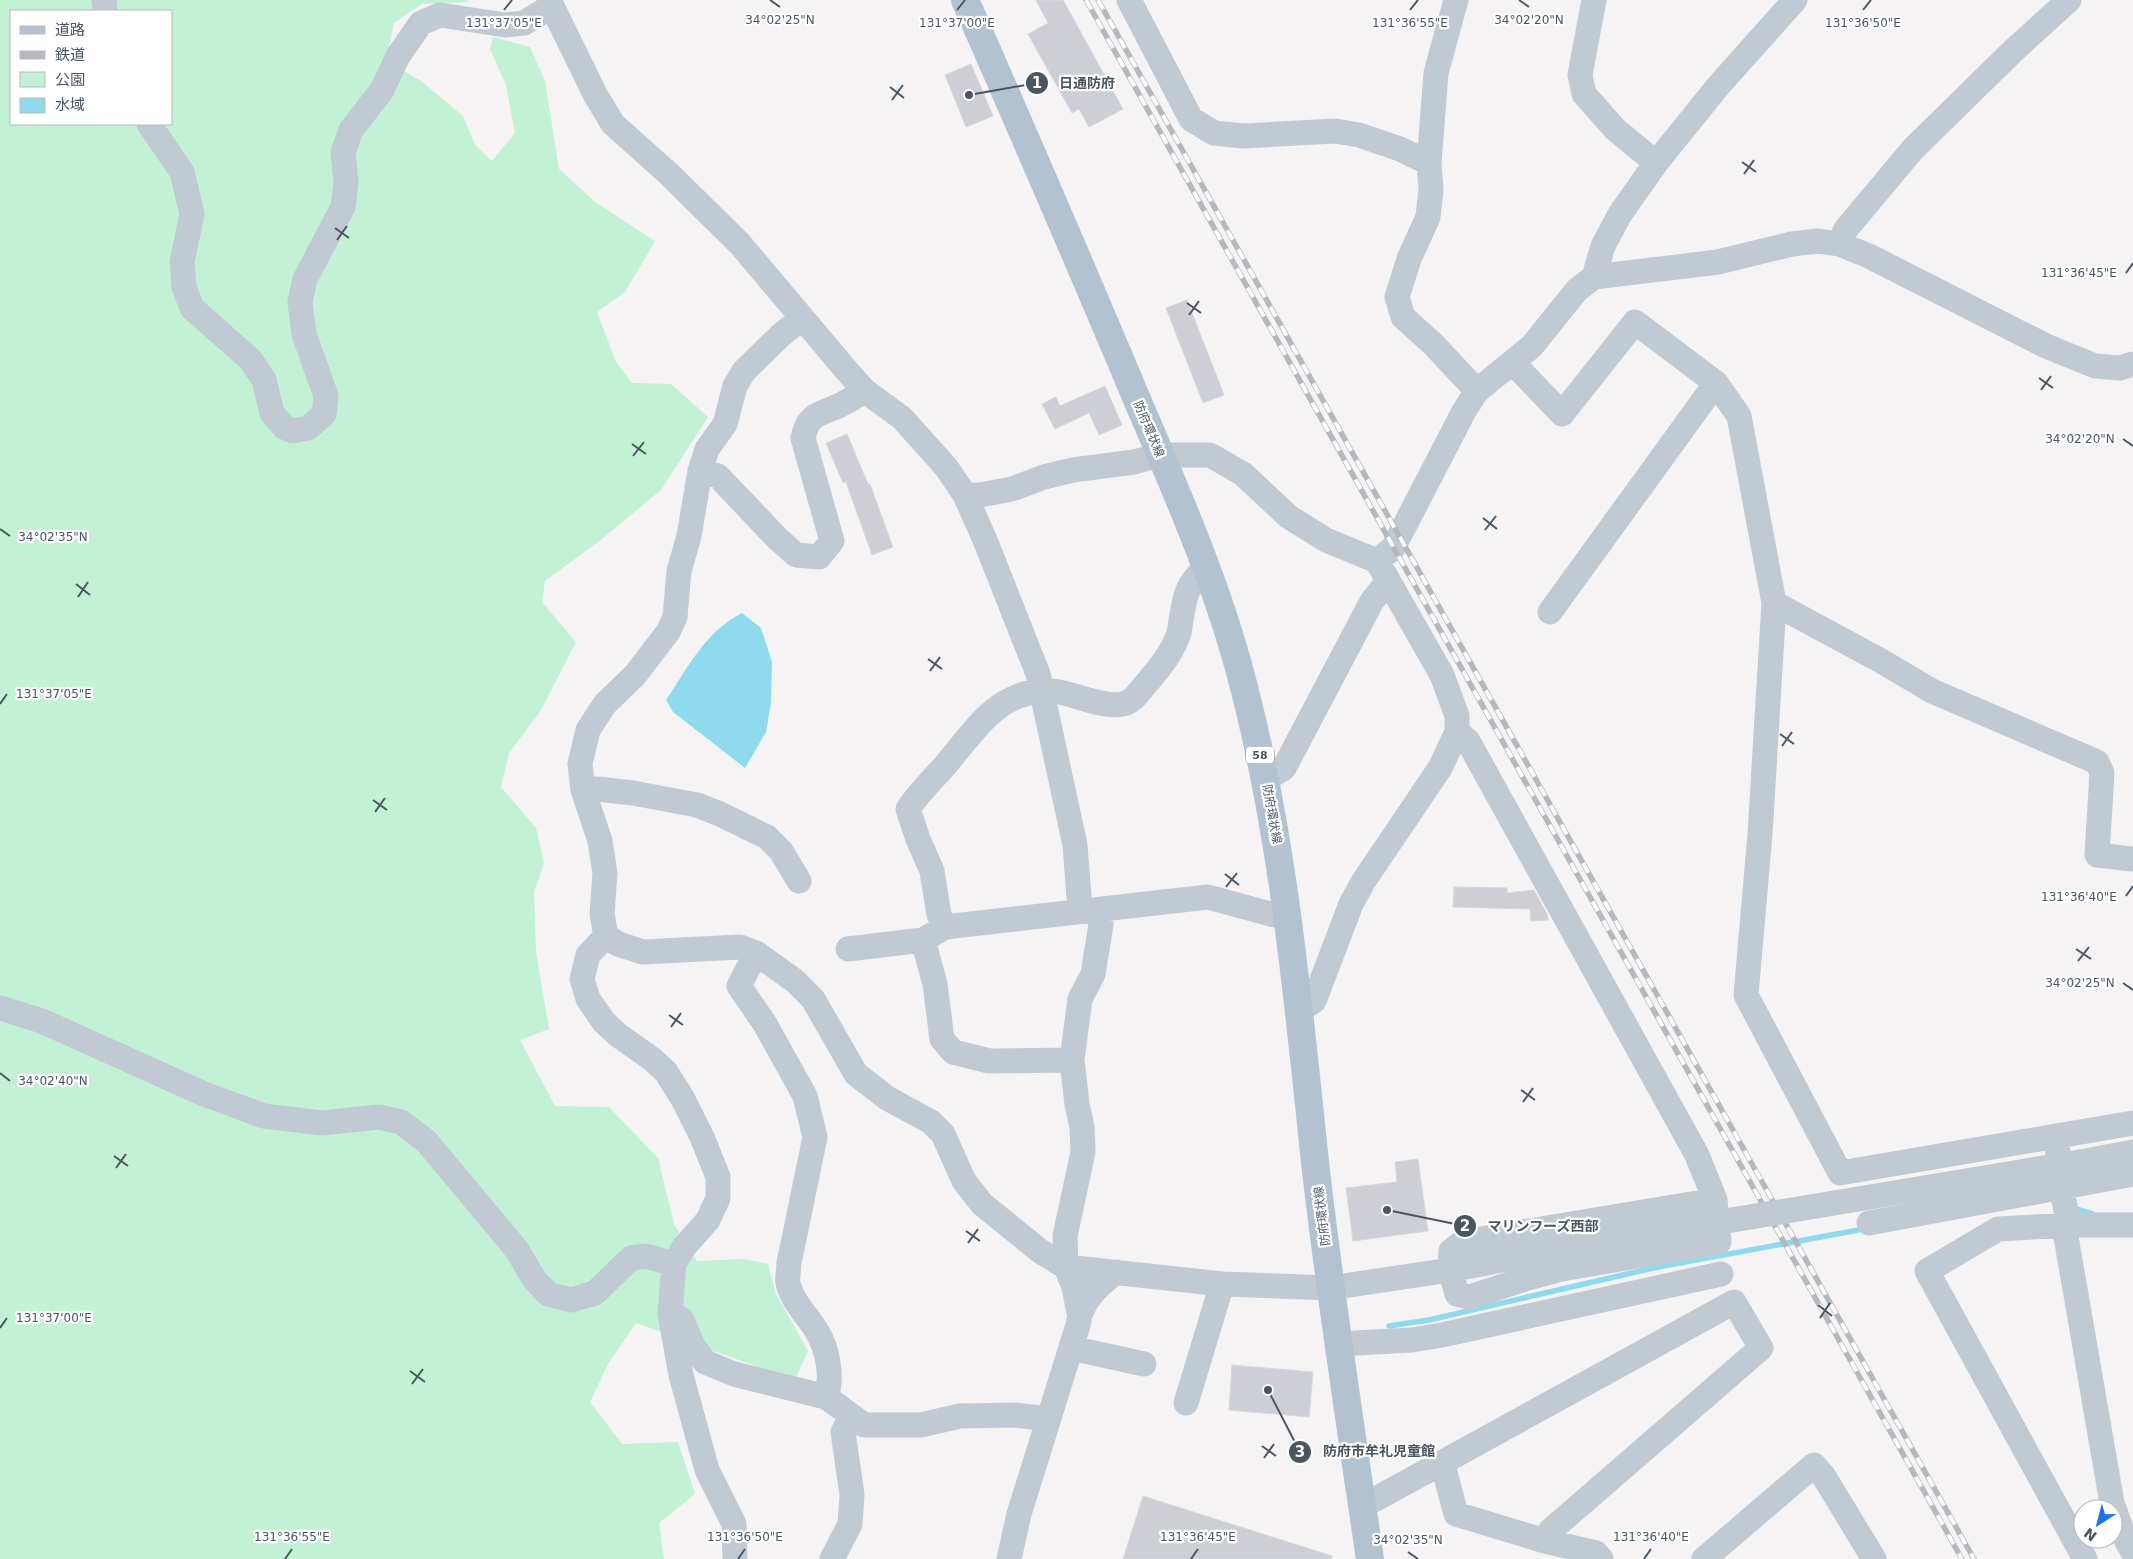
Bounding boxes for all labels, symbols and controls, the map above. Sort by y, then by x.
legend [10,10,172,125]
text: 34°02'25"N [745,13,815,27]
text: 34°02'20"N [1494,13,1564,27]
text: 131°37'05"E [466,16,542,30]
text: 131°37'00"E [919,16,995,30]
text: 131°36'55"E [1372,16,1448,30]
text: 131°36'50"E [1825,16,1901,30]
text: 道路 [55,21,85,39]
text: 鉄道 [55,46,85,64]
callout: 日通防府 [1024,68,1125,97]
text: 公園 [55,71,85,89]
text: 1 [1032,74,1042,92]
text: 日通防府 [1059,75,1115,91]
text: 水域 [55,96,85,114]
text: 131°36'45"E [2041,266,2117,280]
street label: 防府環状線 [1131,399,1167,459]
text: 34°02'20"N [2045,432,2115,446]
text: 34°02'35"N [18,530,88,544]
text: 131°37'05"E [16,687,92,701]
road number: 58 [1246,746,1274,764]
street label: 防府環状線 [1260,783,1284,845]
text: 131°36'40"E [2041,890,2117,904]
text: 34°02'25"N [2045,976,2115,990]
text: 34°02'40"N [18,1074,88,1088]
street label: 防府環状線 [1311,1185,1333,1247]
callout: マリンフーズ西部 [1452,1211,1609,1240]
text: 2 [1460,1217,1470,1235]
text: マリンフーズ西部 [1488,1218,1598,1234]
text: 131°37'00"E [16,1311,92,1325]
callout: 防府市牟礼児童館 [1288,1437,1445,1466]
text: 3 [1295,1443,1305,1461]
text: 防府市牟礼児童館 [1323,1443,1435,1459]
north arrow [2073,1499,2123,1549]
text: N [2081,1525,2100,1544]
text: 131°36'55"E [254,1530,330,1544]
text: 131°36'50"E [707,1530,783,1544]
text: 131°36'45"E [1160,1530,1236,1544]
text: 131°36'40"E [1613,1530,1689,1544]
text: 34°02'35"N [1373,1533,1443,1547]

